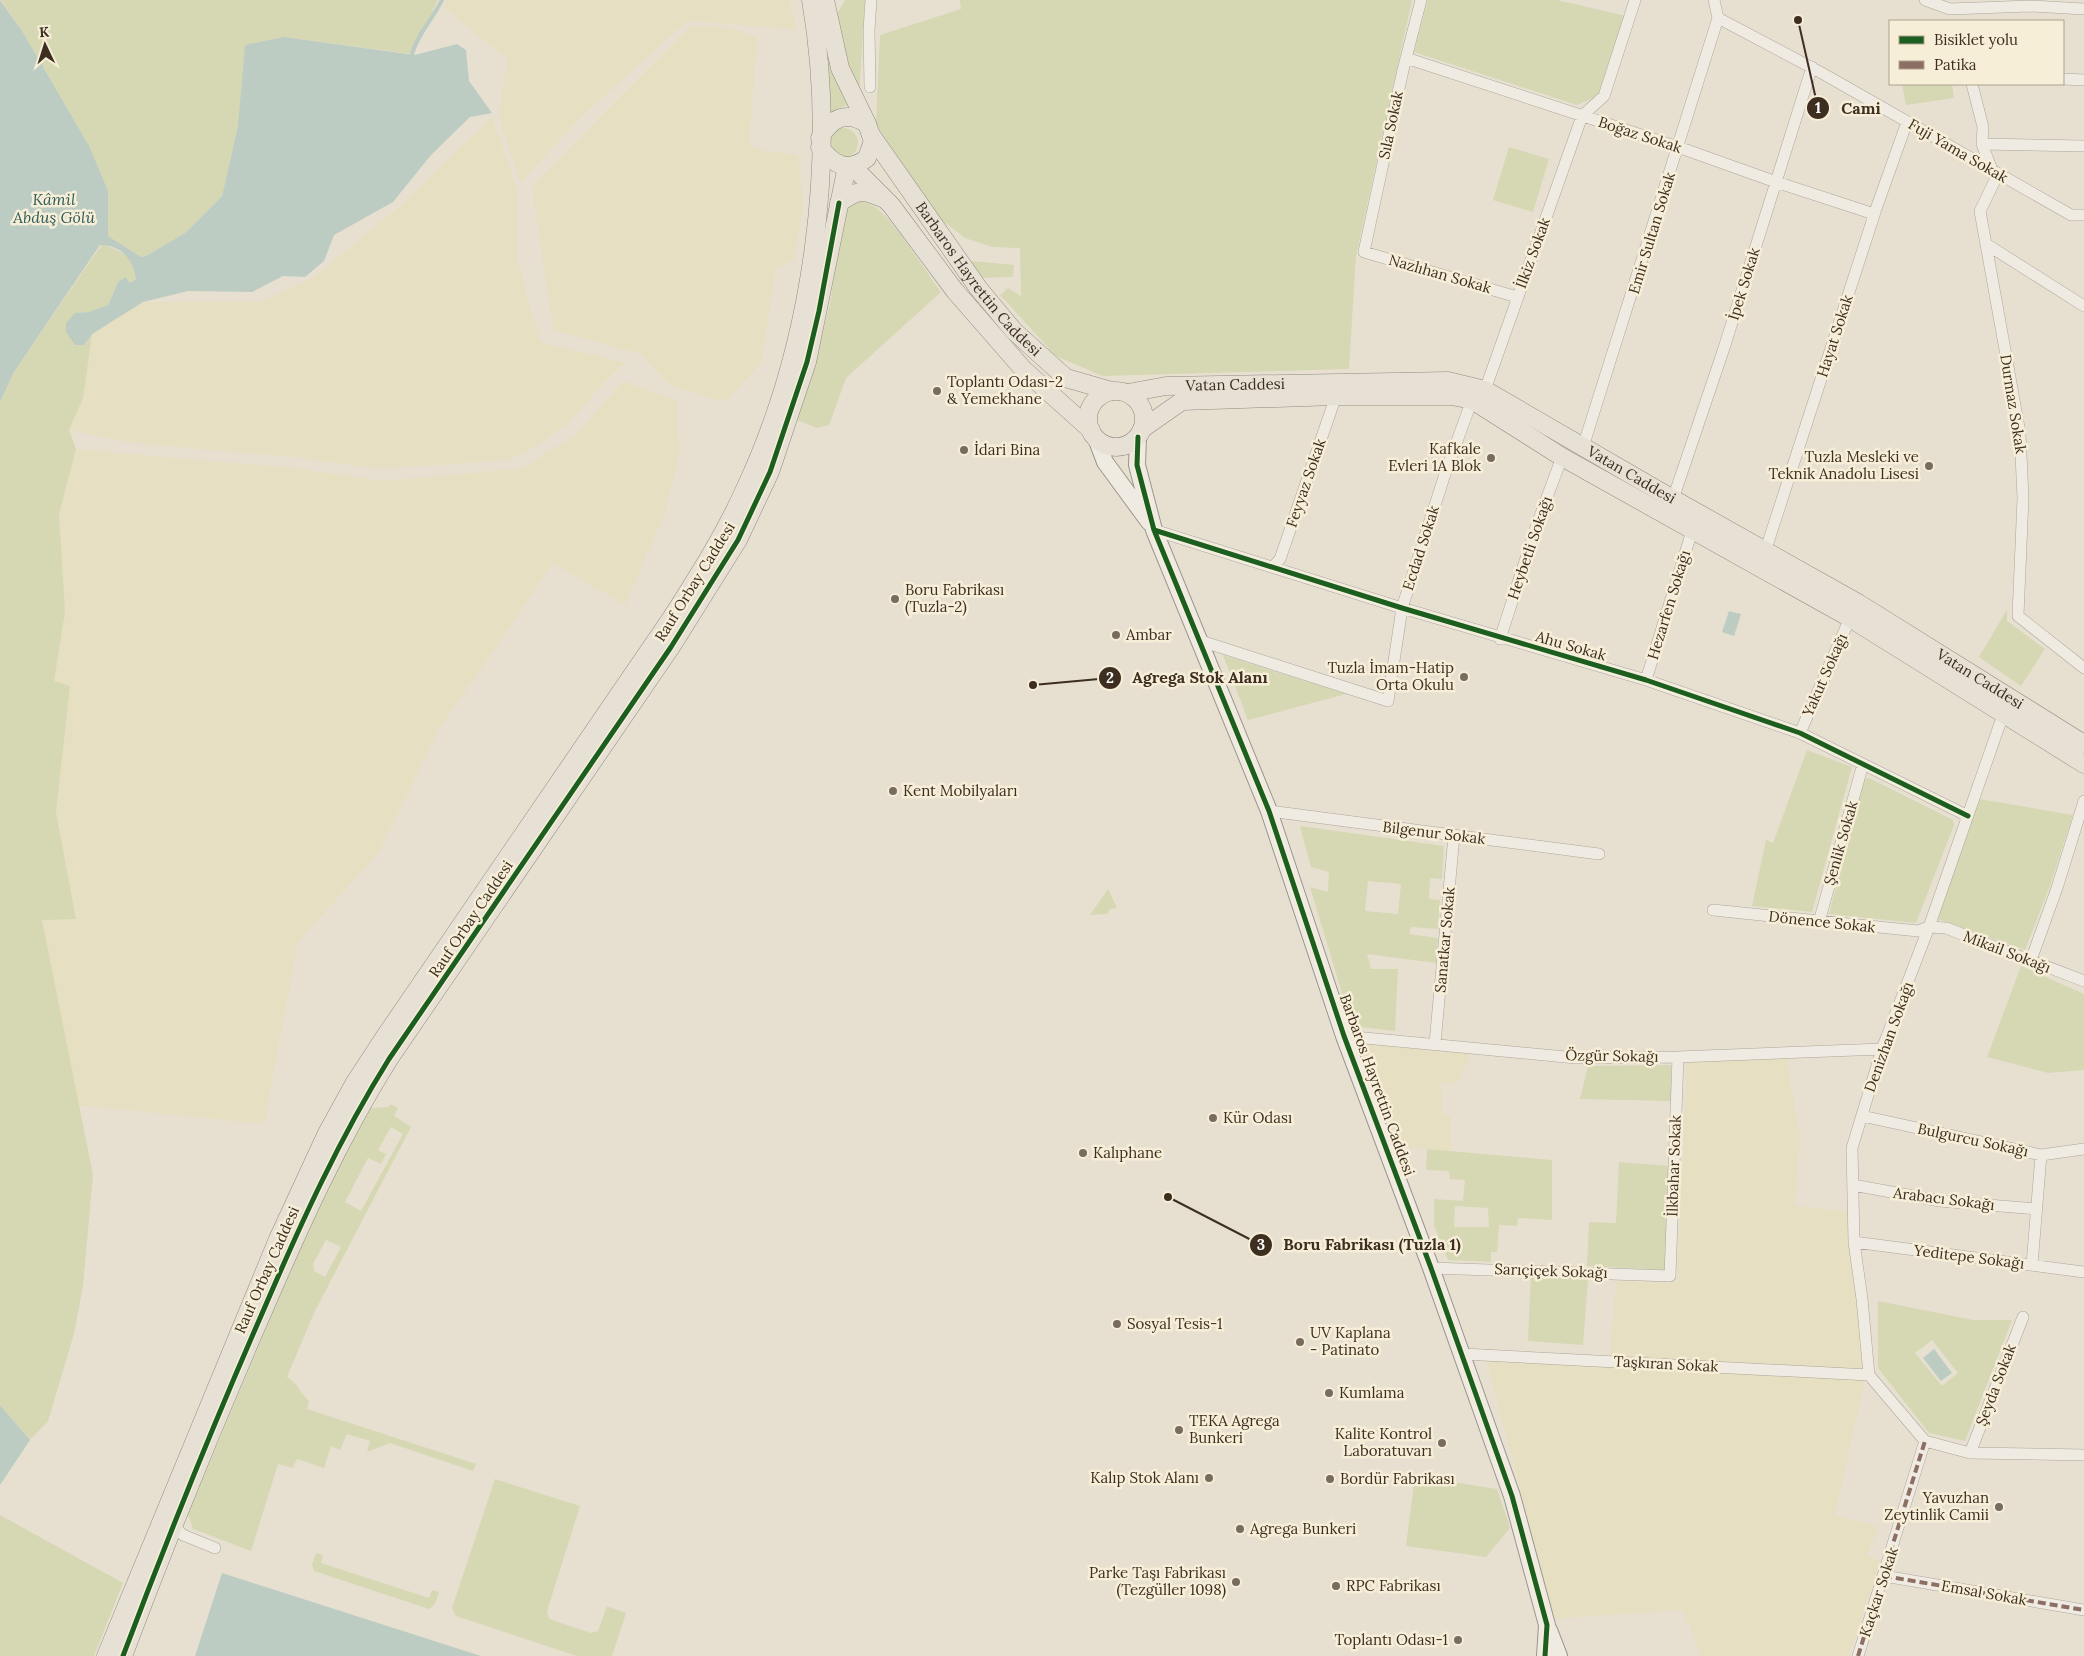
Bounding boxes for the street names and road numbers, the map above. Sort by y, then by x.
street label: Sıla Sokak [1374,89,1407,161]
street label: Boğaz Sokak [1596,112,1684,157]
street label: Fuji Yama Sokak [1905,114,2011,187]
street label: Emir Sultan Sokak [1624,170,1679,296]
street label: Barbaros Hayrettin Caddesi [912,198,1045,360]
street label: İlkiz Sokak [1511,215,1554,291]
street label: İpek Sokak [1723,245,1764,323]
street label: Nazlıhan Sokak [1387,250,1494,297]
street label: Hayat Sokak [1812,292,1857,379]
street label: Durmaz Sokak [1996,353,2031,455]
street label: Vatan Caddesi [1185,374,1285,395]
street label: Feyyaz Sokak [1281,436,1330,530]
street label: Vatan Caddesi [1583,441,1679,508]
street label: Heybetli Sokağı [1503,494,1556,602]
street label: Ecdad Sokak [1398,503,1443,593]
street label: Rauf Orbay Caddesi [650,519,739,645]
street label: Hezarfen Sokağı [1643,548,1694,662]
street label: Ahu Sokak [1533,626,1609,665]
street label: Yakut Sokağı [1797,630,1851,720]
street label: Vatan Caddesi [1932,644,2027,713]
street label: Şenlik Sokak [1819,798,1862,887]
street label: Bilgenur Sokak [1382,817,1487,848]
street label: Rauf Orbay Caddesi [424,857,517,981]
street label: Sanatkar Sokak [1430,886,1459,994]
street label: Dönence Sokak [1768,906,1876,937]
street label: Mikail Sokağı [1961,926,2054,977]
street label: Denizhan Sokağı [1860,979,1917,1095]
street label: Barbaros Hayrettin Caddesi [1336,991,1419,1178]
street label: Özgür Sokağı [1565,1045,1659,1066]
street label: İlkbahar Sokak [1662,1115,1685,1217]
street label: Bulgurcu Sokağı [1916,1118,2030,1161]
street label: Arabacı Sokağı [1891,1183,1996,1214]
street label: Rauf Orbay Caddesi [230,1203,303,1336]
street label: Yeditepe Sokağı [1912,1240,2025,1273]
street label: Sarıçiçek Sokağı [1494,1259,1608,1282]
street label: Şeyda Sokak [1971,1341,2020,1428]
street label: Taşkıran Sokak [1613,1351,1719,1376]
street label: Kaçkar Sokak [1855,1545,1902,1639]
street label: Emsal Sokak [1940,1576,2028,1609]

